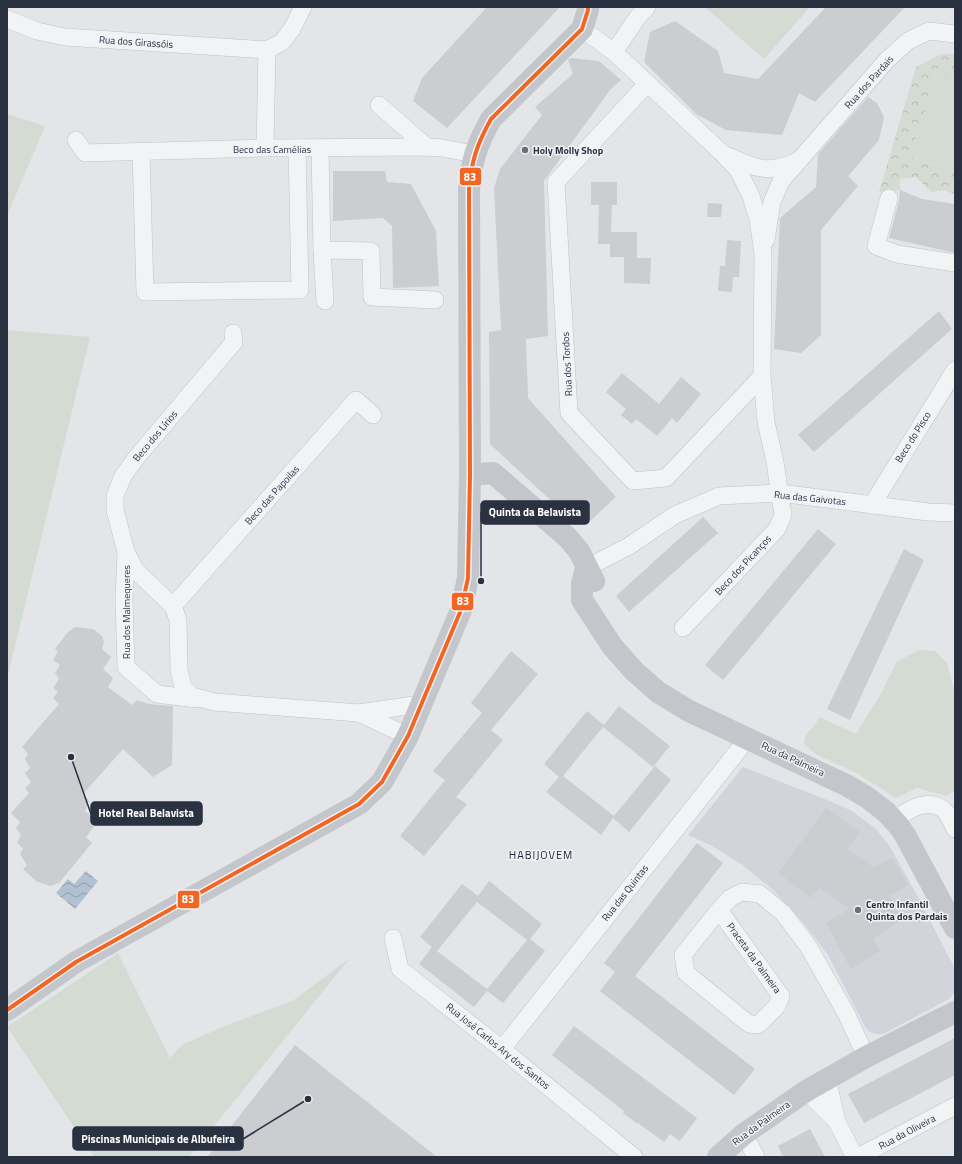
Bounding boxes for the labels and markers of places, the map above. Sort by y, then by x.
place label: Holy Molly Shop [533,143,604,158]
marker: Holy Molly Shop [520,145,530,155]
callout: Quinta da Belavista [481,501,589,524]
callout: Hotel Real Belavista [91,802,202,825]
place label: Centro Infantil Quinta dos Pardais [866,897,948,924]
marker: Centro Infantil Quinta dos Pardais [853,905,863,915]
callout: Piscinas Municipais de Albufeira [73,1127,243,1150]

